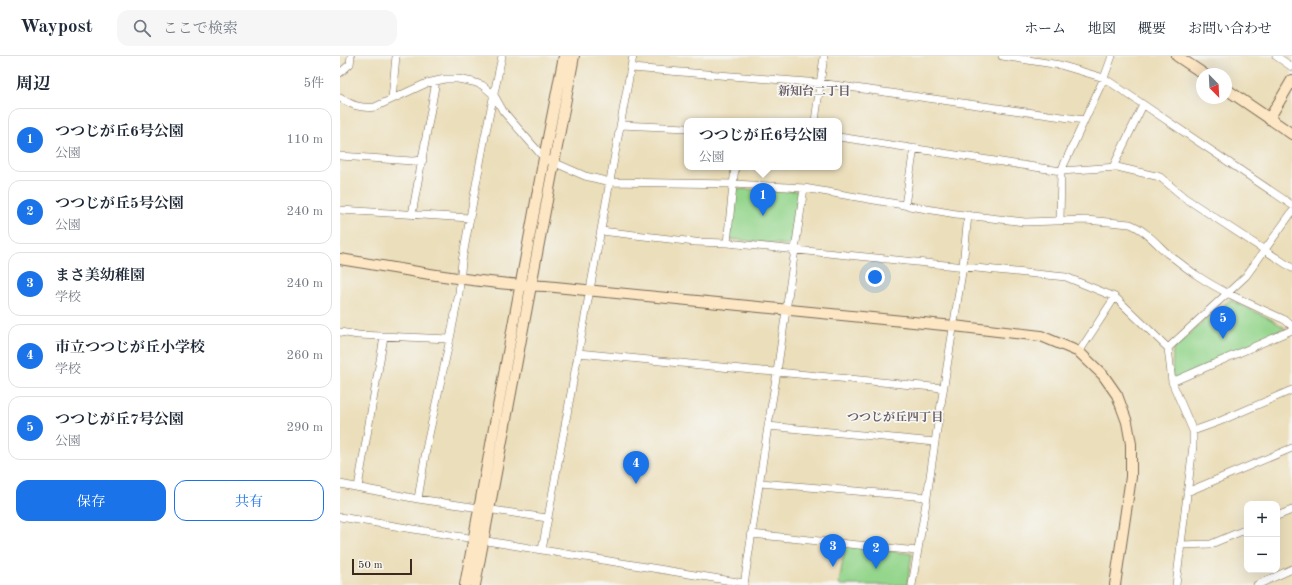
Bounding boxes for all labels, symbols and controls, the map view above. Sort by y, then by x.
search box [117,10,397,46]
icon: search [131,17,153,39]
text: Waypost [20,18,93,37]
text: ここで検索 [163,22,238,37]
text: ホーム [1024,22,1066,36]
text: 地図 [1088,22,1116,36]
text: 概要 [1138,22,1166,36]
text: お問い合わせ [1188,22,1272,36]
north arrow [1196,68,1232,104]
text: 周辺 [16,76,50,93]
text: 5件 [303,77,324,90]
district label: 新知台二丁目 [778,84,850,98]
popup [684,118,842,170]
text: つつじが丘6号公園 [55,125,184,140]
text: つつじが丘6号公園 [699,129,827,144]
text: 1 [26,133,34,146]
text: 110 m [286,133,323,146]
text: 公園 [55,147,81,160]
text: 公園 [699,151,725,164]
pin: 1 [750,183,776,216]
text: つつじが丘5号公園 [55,197,184,212]
text: 2 [26,205,34,218]
text: 240 m [286,205,323,218]
text: 公園 [55,219,81,232]
your location [865,267,885,287]
text: まさ美幼稚園 [55,269,145,284]
text: 3 [26,277,34,290]
text: 240 m [286,277,323,290]
text: 学校 [55,291,81,304]
pin: 5 [1210,306,1236,339]
text: 市立つつじが丘小学校 [55,341,205,356]
text: 4 [26,349,34,362]
text: 260 m [286,349,323,362]
text: 学校 [55,363,81,376]
district label: つつじが丘四丁目 [847,410,943,424]
text: つつじが丘7号公園 [55,413,184,428]
text: 5 [26,421,34,434]
text: 290 m [286,421,323,434]
text: 公園 [55,435,81,448]
pin: 4 [623,451,649,484]
button: 保存 [16,480,166,521]
button: 共有 [174,480,324,521]
map controls [1244,501,1280,573]
button: + [1244,501,1280,537]
pin: 3 [820,534,846,567]
pin: 2 [863,536,889,569]
button: − [1244,537,1280,573]
scale bar [352,557,412,576]
text: 50 m [358,560,383,571]

